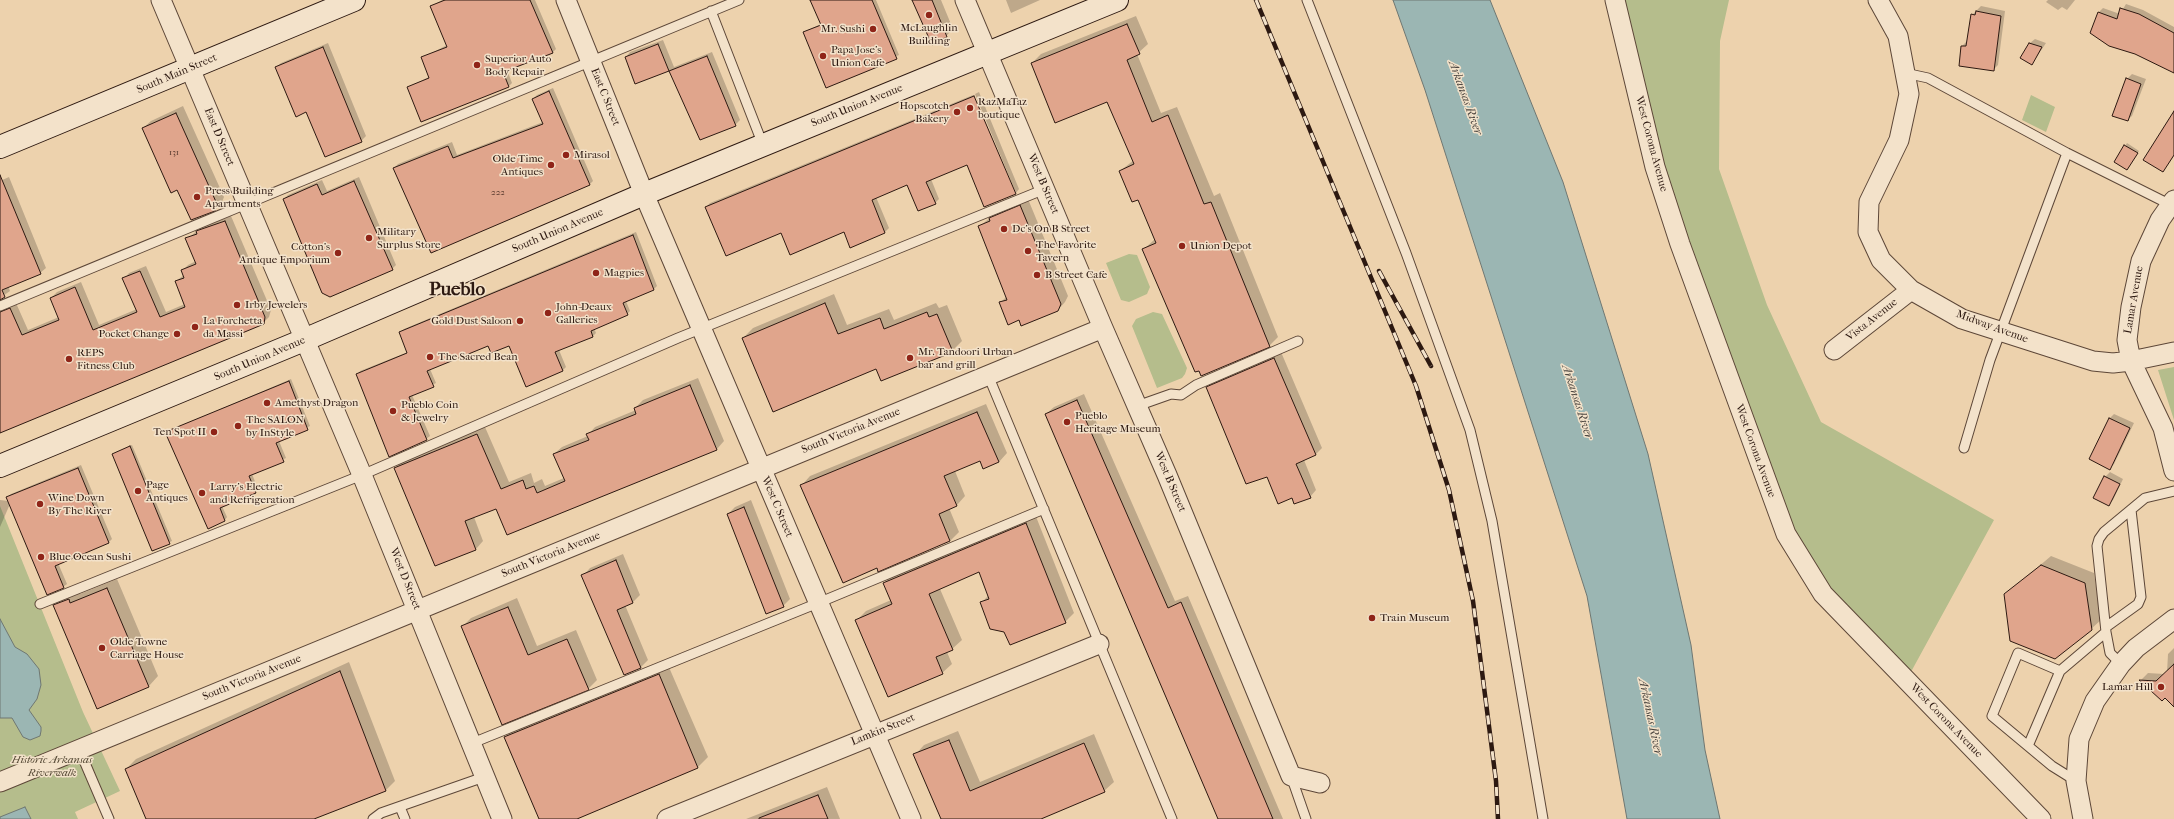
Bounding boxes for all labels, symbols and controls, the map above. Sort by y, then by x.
marker: McLaughlin Building [924,10,934,20]
place label: McLaughlin Building [900,21,958,47]
place label: Mr. Sushi [821,22,865,36]
marker: Mr. Sushi [868,24,878,34]
place label: Papa Jose's Union Cafe [831,43,885,69]
street label: South Main Street [135,51,219,97]
marker: Papa Jose's Union Cafe [818,51,828,61]
place label: Superior Auto Body Repair [485,52,551,78]
water label: Arkansas River [1445,59,1485,137]
marker: Superior Auto Body Repair [472,60,482,70]
street label: East C Street [587,66,623,128]
street label: South Union Avenue [809,82,905,130]
place label: RazMaTaz boutique [978,95,1027,121]
street label: West Corona Avenue [1632,95,1670,193]
place label: Hopscotch Bakery [900,99,949,125]
marker: RazMaTaz boutique [965,103,975,113]
street label: East D Street [201,106,237,168]
marker: Hopscotch Bakery [952,107,962,117]
house number: 131 [169,148,179,158]
place label: Mirasol [574,148,610,162]
marker: Mirasol [561,150,571,160]
place label: Olde Time Antiques [493,152,543,178]
street label: West B Street [1024,152,1062,216]
marker: Olde Time Antiques [546,160,556,170]
place label: Press Building Apartments [205,184,273,210]
house number: 222 [491,188,505,198]
marker: Press Building Apartments [192,192,202,202]
street label: South Union Avenue [510,206,606,256]
place label: Dc's On B Street [1012,222,1090,236]
marker: Dc's On B Street [999,224,1009,234]
place label: Military Surplus Store [377,225,440,251]
marker: Military Surplus Store [364,233,374,243]
place label: The Favorite Tavern [1036,238,1096,264]
place label: Union Depot [1190,239,1252,253]
place label: Cotton's Antique Emporium [239,240,330,266]
marker: Union Depot [1177,241,1187,251]
marker: The Favorite Tavern [1023,246,1033,256]
marker: Cotton's Antique Emporium [333,248,343,258]
street label: Lamar Avenue [2122,265,2146,335]
place label: Magpies [604,266,644,280]
marker: Magpies [591,268,601,278]
place label: B Street Cafe [1045,268,1107,282]
marker: B Street Cafe [1032,270,1042,280]
district label: Pueblo [429,279,485,301]
street label: Vista Avenue [1844,296,1900,344]
place label: Irby Jewelers [245,298,307,312]
marker: Irby Jewelers [232,300,242,310]
place label: John-Deaux Galleries [556,300,612,326]
marker: John-Deaux Galleries [543,308,553,318]
street label: Midway Avenue [1954,308,2030,346]
place label: La Forchetta da Massi [203,314,262,340]
place label: Gold Dust Saloon [431,314,512,328]
marker: Gold Dust Saloon [515,316,525,326]
marker: La Forchetta da Massi [190,322,200,332]
place label: Pocket Change [99,327,169,341]
marker: Pocket Change [172,329,182,339]
street label: South Union Avenue [212,334,308,384]
place label: Mr. Tandoori Urban bar and grill [918,345,1013,371]
place label: REPS Fitness Club [77,346,135,372]
place label: The Sacred Bean [438,350,518,364]
marker: The Sacred Bean [425,352,435,362]
marker: Mr. Tandoori Urban bar and grill [905,353,915,363]
marker: REPS Fitness Club [64,354,74,364]
water label: Arkansas River [1558,363,1596,441]
place label: Amethyst Dragon [275,396,358,410]
marker: Amethyst Dragon [262,398,272,408]
place label: Pueblo Coin & Jewelry [401,398,458,424]
street label: West Corona Avenue [1732,403,1778,499]
street label: South Victoria Avenue [800,405,902,457]
marker: Pueblo Coin & Jewelry [388,406,398,416]
place label: Pueblo Heritage Museum [1075,409,1161,435]
place label: The SALON by InStyle [246,413,304,439]
marker: Pueblo Heritage Museum [1062,417,1072,427]
marker: The SALON by InStyle [233,421,243,431]
place label: Ten Spot II [153,425,206,439]
marker: Ten Spot II [209,427,219,437]
street label: West B Street [1151,450,1189,514]
street label: West C Street [758,475,796,539]
place label: Page Antiques [146,478,188,504]
place label: Larry's Electric and Refrigeration [210,480,295,506]
marker: Page Antiques [133,486,143,496]
marker: Larry's Electric and Refrigeration [197,488,207,498]
place label: Wine Down By The River [48,491,111,517]
marker: Wine Down By The River [35,499,45,509]
street label: South Victoria Avenue [500,529,602,581]
street label: West D Street [387,546,423,612]
place label: Blue Ocean Sushi [49,550,131,564]
marker: Blue Ocean Sushi [36,552,46,562]
place label: Train Museum [1380,611,1449,625]
marker: Train Museum [1367,613,1377,623]
place label: Olde Towne Carriage House [110,635,184,661]
marker: Olde Towne Carriage House [97,643,107,653]
street label: South Victoria Avenue [201,652,303,704]
water label: Arkansas River [1635,677,1665,757]
place label: Lamar Hill [2102,680,2153,694]
street label: West Corona Avenue [1907,681,1985,761]
marker: Lamar Hill [2156,682,2166,692]
street label: Lamkin Street [849,711,917,749]
park label: Historic Arkansas Riverwalk [12,753,92,779]

